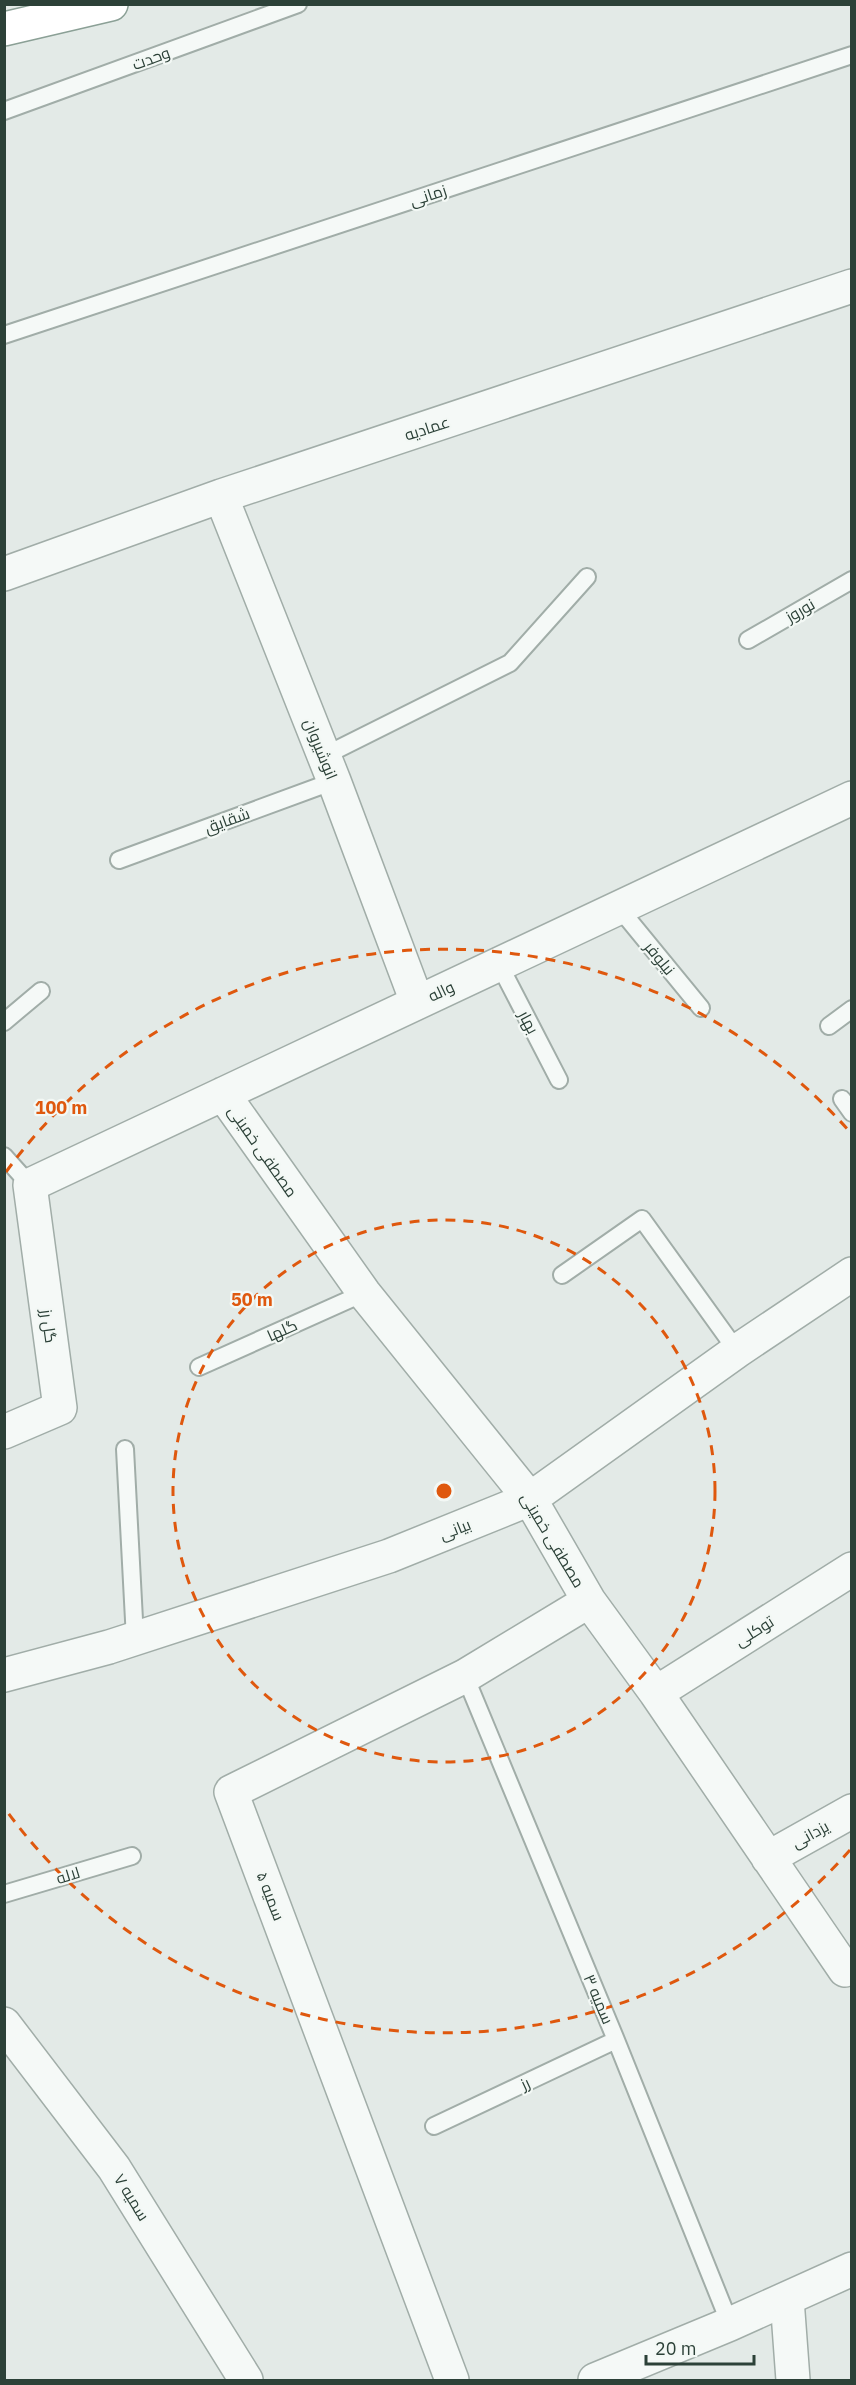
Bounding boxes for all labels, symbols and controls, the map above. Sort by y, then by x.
street label: وحدت [129,42,173,74]
street label: زمانی [407,180,449,211]
street label: عمادیه [402,411,452,445]
street label: نوروز [781,594,818,627]
street label: انوشیروان [299,715,342,783]
street label: شقایق [202,803,253,838]
street label: نیلوفر [640,936,680,979]
street label: واله [425,976,457,1006]
street label: بهار [513,1006,543,1038]
text: 100 m [35,1096,87,1119]
street label: مصطفی خمینی [223,1101,302,1201]
text: 50 m [231,1288,273,1311]
street label: گل رز [36,1307,61,1344]
street label: گلها [264,1315,301,1346]
centre of rings [434,1481,454,1501]
street label: مصطفی خمینی [516,1489,589,1592]
street label: بیانی [436,1514,474,1545]
street label: توکلی [731,1611,778,1652]
street label: یزدانی [788,1815,833,1853]
street label: لاله [54,1862,82,1888]
street label: سمیه ۵ [253,1869,289,1923]
street label: سمیه ۳ [580,1971,618,2027]
street label: رز [516,2072,533,2094]
street label: سمیه ۷ [110,2170,154,2224]
scale bar [646,2328,754,2366]
text: 20 m [655,2337,697,2360]

